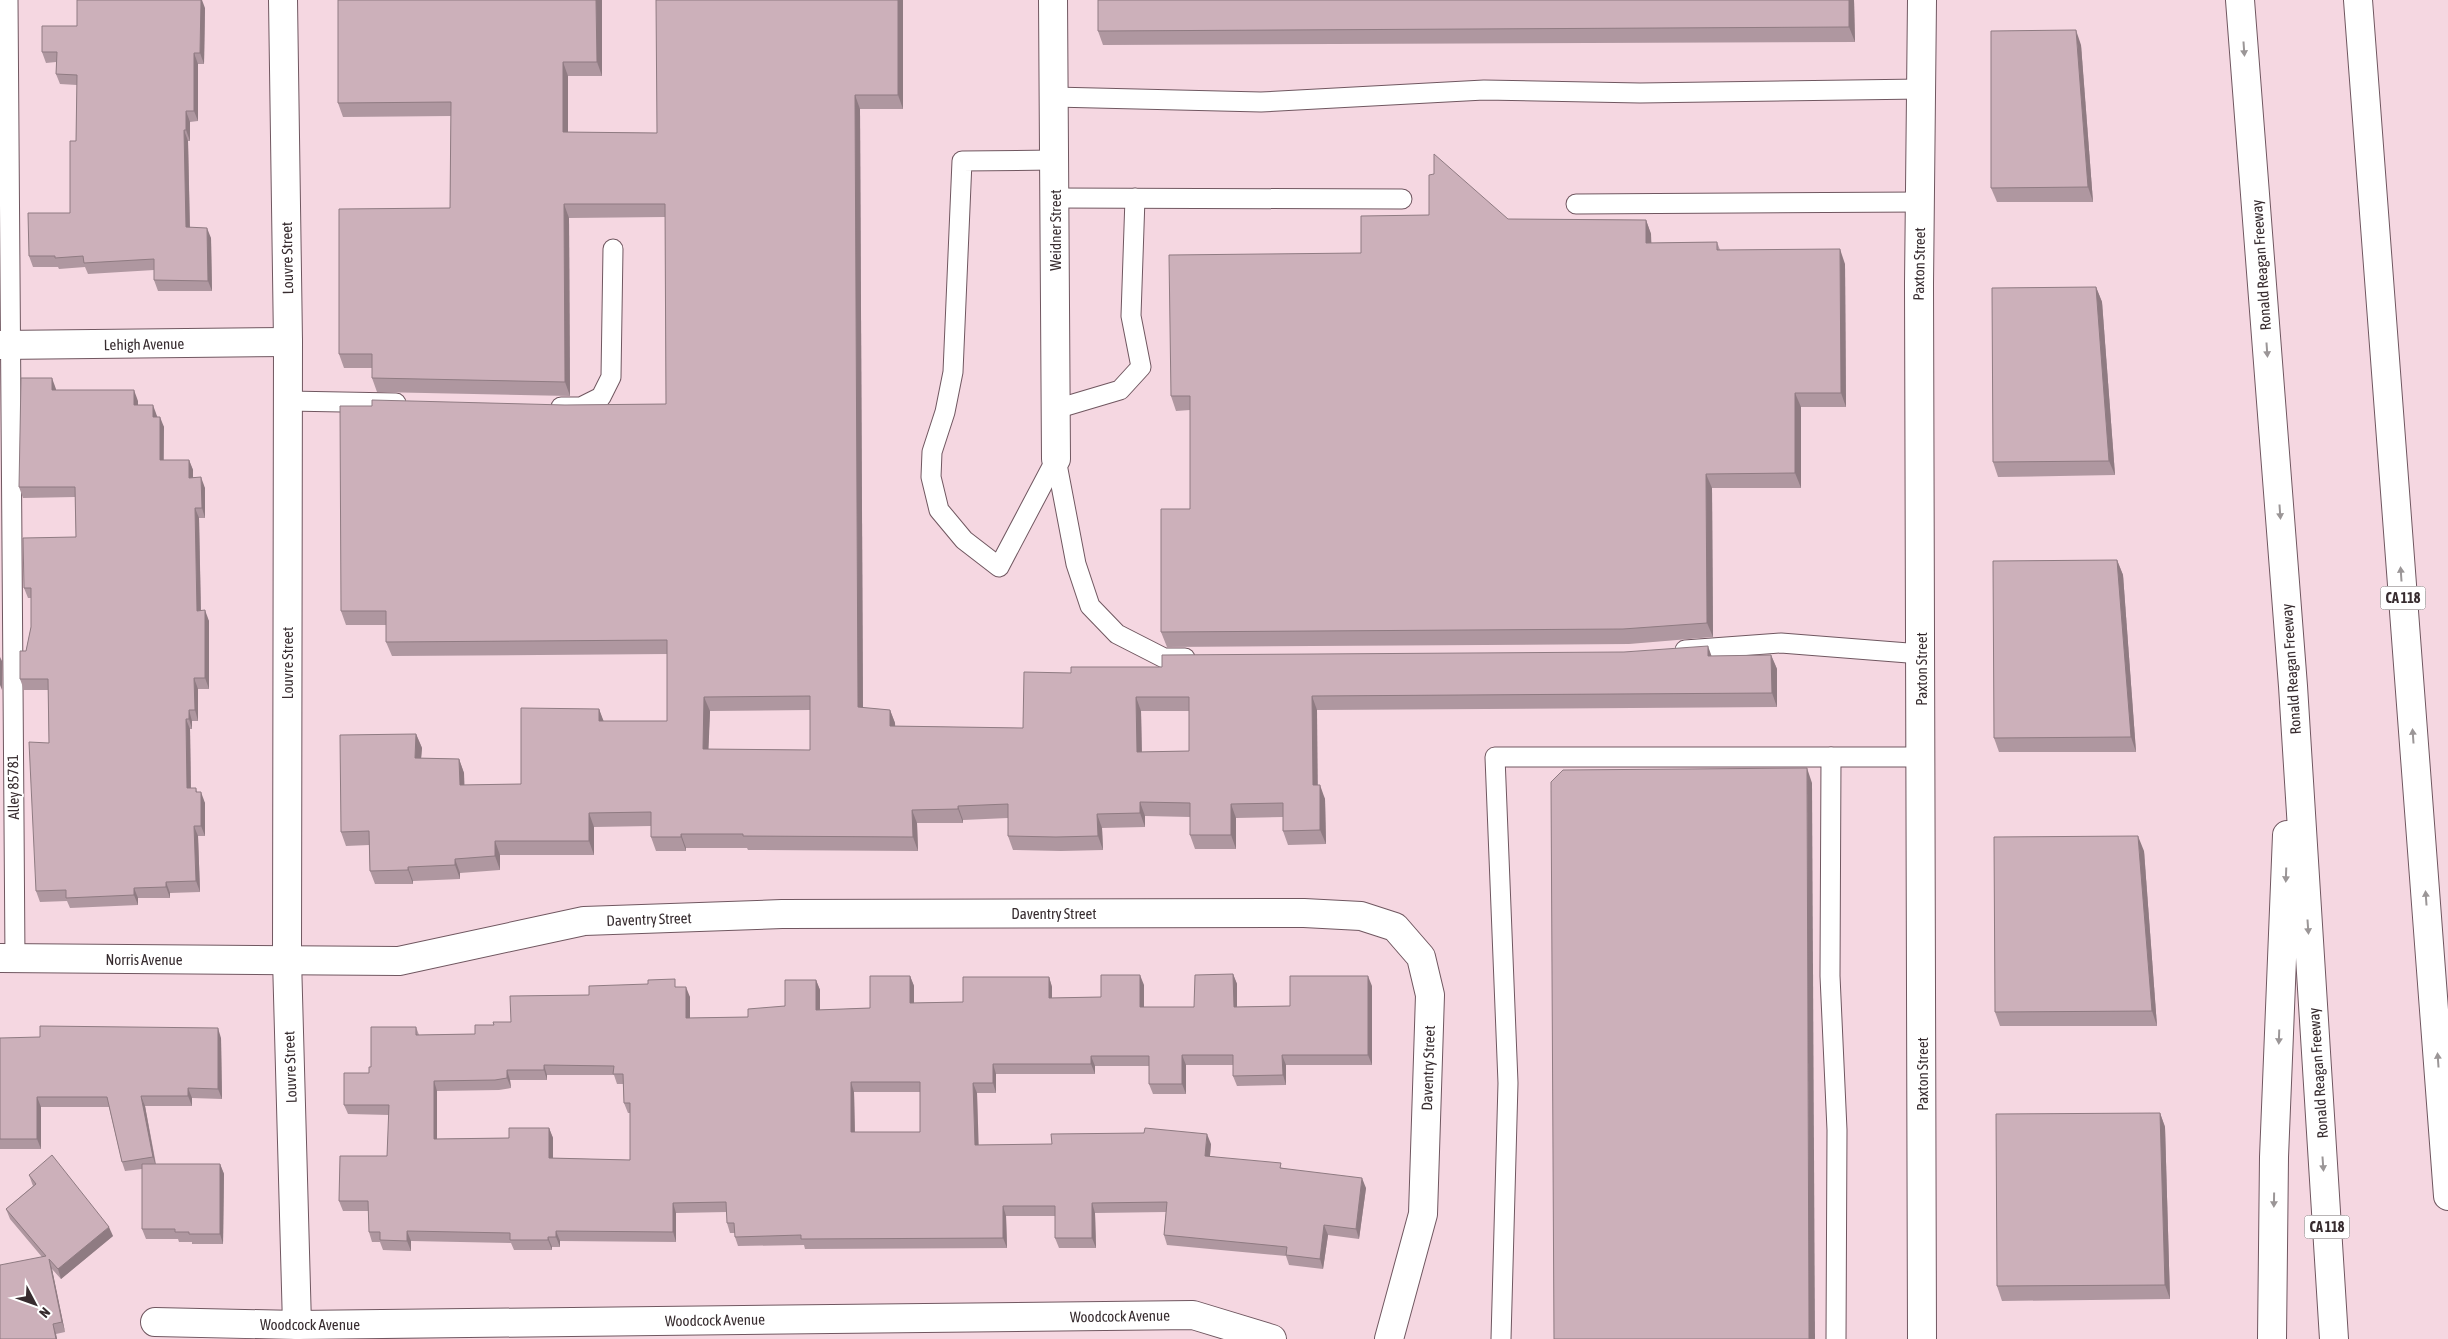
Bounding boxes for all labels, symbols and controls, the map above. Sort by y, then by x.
one-way arrow [2240,41,2248,57]
street label: Weidner Street [1047,189,1064,271]
street label: Ronald Reagan Freeway [2248,199,2274,331]
street label: Louvre Street [278,222,296,294]
street label: Paxton Street [1910,227,1928,301]
street label: Lehigh Avenue [104,335,185,353]
one-way arrow [2263,342,2271,358]
one-way arrow [2276,504,2284,520]
one-way arrow [2397,566,2405,582]
road number: CA 118 [2380,586,2426,610]
street label: Ronald Reagan Freeway [2278,603,2304,735]
street label: Louvre Street [279,627,296,699]
street label: Paxton Street [1913,632,1930,706]
one-way arrow [2409,728,2417,744]
street label: Alley 85781 [4,754,22,820]
one-way arrow [2281,867,2289,883]
one-way arrow [2421,890,2429,906]
street label: Daventry Street [1011,905,1097,922]
street label: Daventry Street [606,909,692,929]
one-way arrow [2305,919,2313,935]
street label: Norris Avenue [105,951,183,968]
street label: Ronald Reagan Freeway [2305,1007,2331,1139]
street label: Daventry Street [1418,1025,1438,1111]
street label: Louvre Street [280,1030,300,1104]
one-way arrow [2275,1030,2283,1046]
street label: Paxton Street [1914,1037,1931,1111]
one-way arrow [2433,1052,2441,1068]
one-way arrow [2320,1156,2328,1172]
one-way arrow [2270,1192,2278,1208]
road number: CA 118 [2304,1216,2350,1238]
north arrow [10,1279,60,1329]
text: N [36,1304,54,1321]
street label: Woodcock Avenue [1070,1307,1170,1325]
street label: Woodcock Avenue [665,1311,765,1329]
street label: Woodcock Avenue [260,1316,360,1333]

